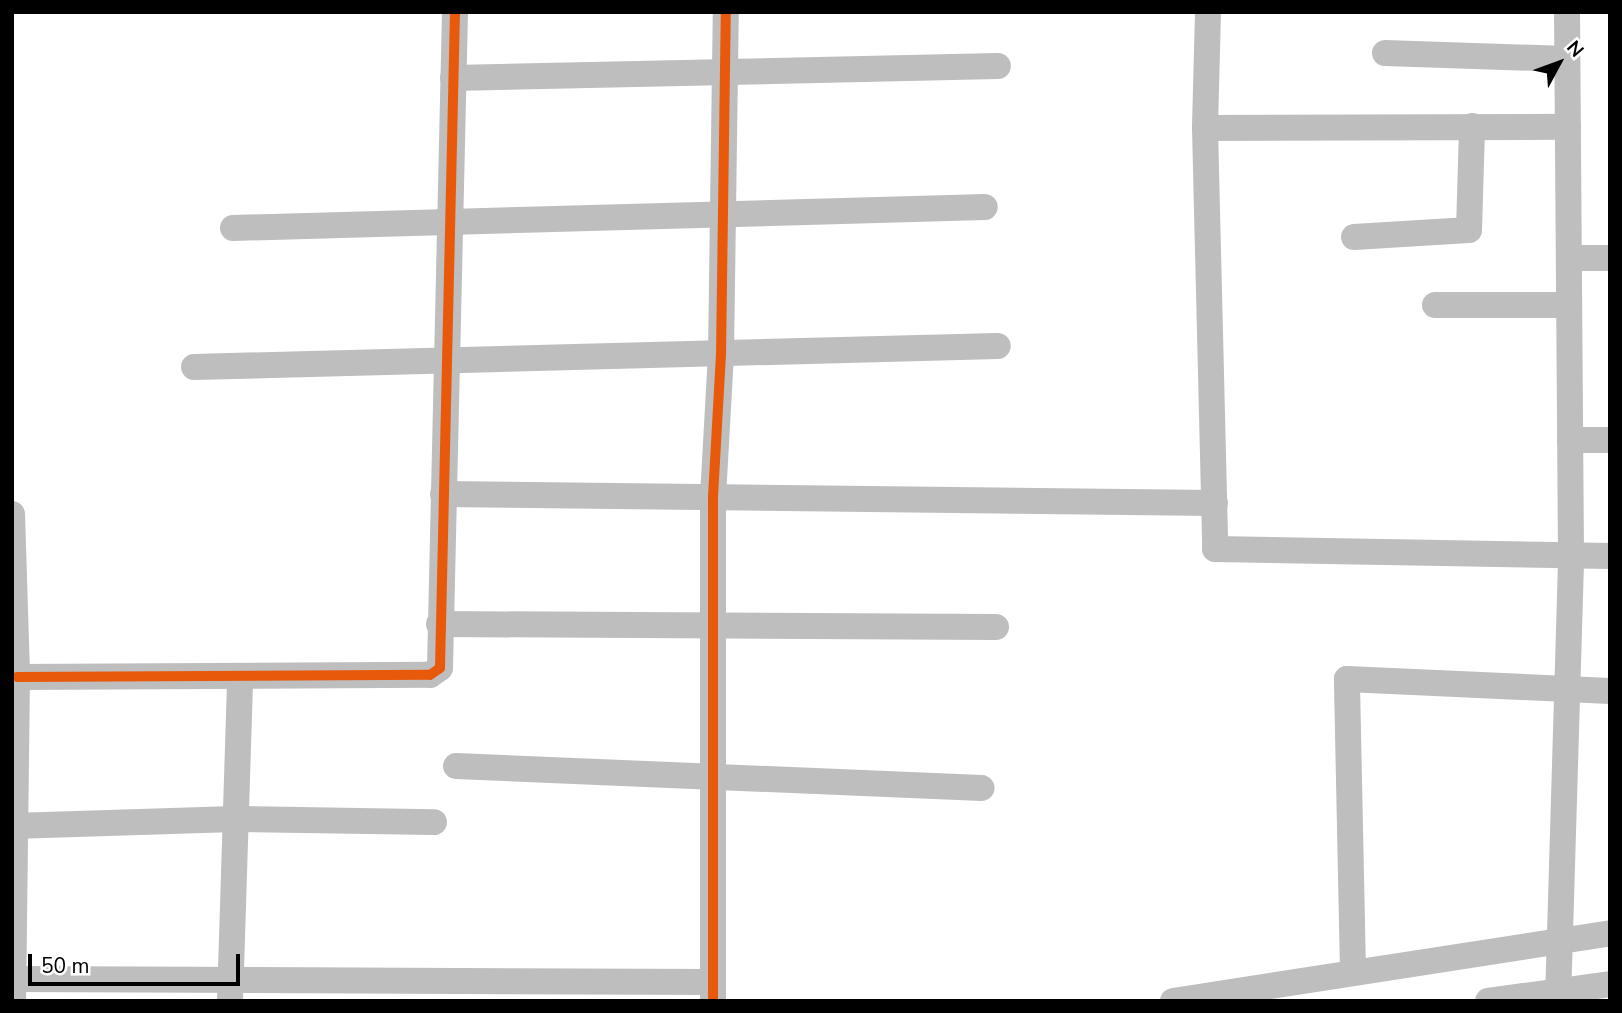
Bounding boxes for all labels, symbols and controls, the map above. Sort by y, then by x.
north arrow [1524,28,1594,98]
text: N [1560,35,1589,63]
scale bar [32,940,243,984]
text: 50 m [41,952,90,980]

